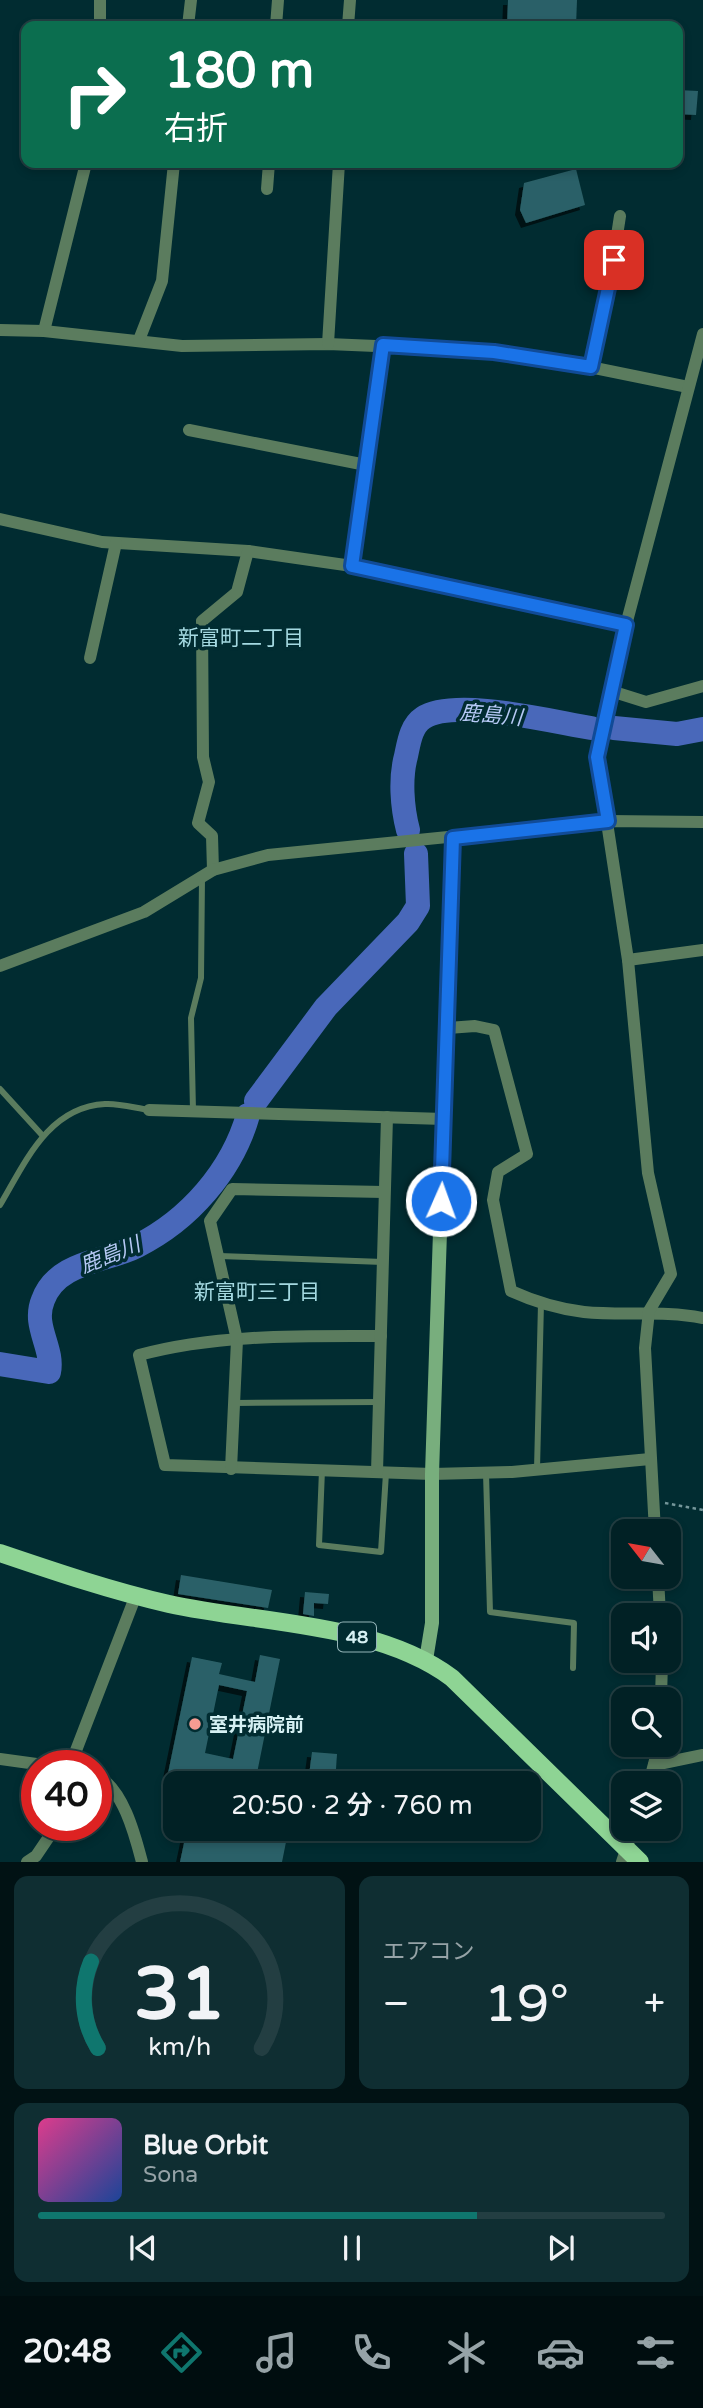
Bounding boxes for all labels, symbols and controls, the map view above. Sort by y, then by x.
text: 180 m [164,42,314,101]
icon: right [49,49,140,140]
text: 右折 [164,110,228,148]
pin [584,230,644,290]
icon: arrive [595,241,633,279]
district label: 新富町二丁目 [178,626,304,651]
water label: 鹿島川 [458,700,525,731]
position arrow [404,1164,478,1238]
water label: 鹿島川 [76,1231,146,1279]
district label: 新富町三丁目 [194,1280,320,1305]
north arrow [611,1519,681,1589]
map controls [611,1519,681,1841]
button: sound [611,1603,681,1673]
road number: 48 [338,1622,376,1652]
button: search [611,1687,681,1757]
place label: 室井病院前 [209,1714,304,1736]
marker: 室井病院前 [187,1716,203,1732]
speed limit sign: 40 [21,1750,112,1841]
button: layers [611,1771,681,1841]
text: 20:50 · 2 分 · 760 m [231,1790,473,1821]
text: エアコン [383,1938,475,1966]
text: 31 [134,1952,225,2040]
text: 19° [484,1973,569,2036]
text: − [383,1981,410,2027]
text: + [644,1981,665,2027]
text: km/h [148,2032,211,2062]
text: Blue Orbit [143,2130,268,2161]
text: Sona [143,2161,198,2189]
icon: previous [124,2229,162,2267]
icon: pause [333,2229,371,2267]
icon: next [542,2229,580,2267]
icon: directions [157,2328,206,2377]
icon: music [252,2328,301,2377]
icon: phone [347,2328,396,2377]
icon: climate [442,2328,491,2377]
icon: car [536,2328,585,2377]
icon: filters [631,2328,680,2377]
text: 20:48 [23,2333,112,2371]

